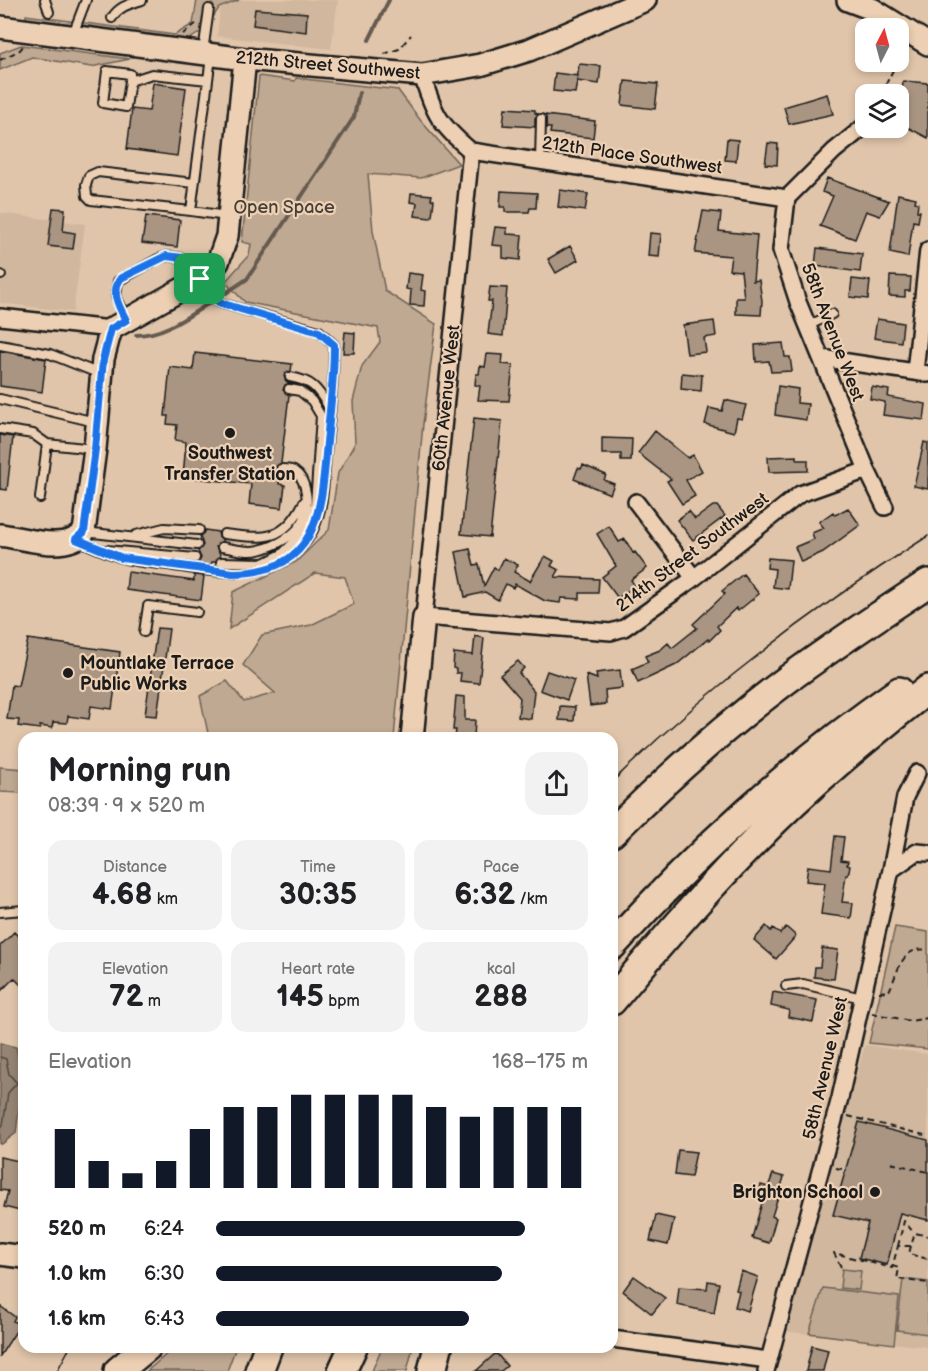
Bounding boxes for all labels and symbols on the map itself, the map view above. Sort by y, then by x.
north arrow [855,18,909,72]
street label: 212th Street Southwest [235,47,422,84]
street label: 212th Place Southwest [540,132,724,179]
park label: Open Space [233,197,335,218]
pin [174,253,225,304]
street label: 58th Avenue West [797,260,869,405]
street label: 60th Avenue West [428,323,465,472]
marker: Southwest Transfer Station [223,426,237,440]
place label: Southwest Transfer Station [164,443,296,485]
street label: 214th Street Southwest [612,488,773,617]
place label: Mountlake Terrace Public Works [80,653,234,695]
marker: Mountlake Terrace Public Works [61,666,75,680]
street label: 58th Avenue West [799,994,852,1142]
place label: Brighton School [732,1182,863,1203]
marker: Brighton School [868,1185,882,1199]

